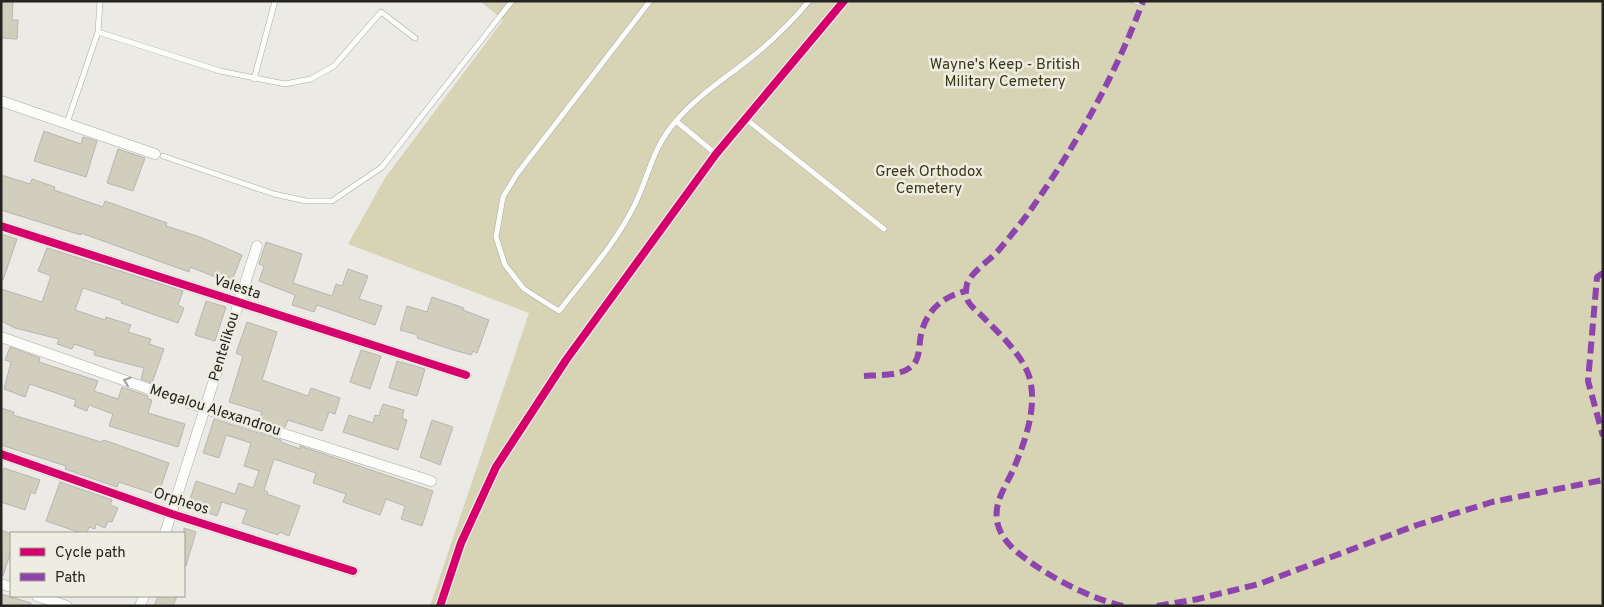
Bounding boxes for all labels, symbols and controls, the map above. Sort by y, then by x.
park label: Wayne's Keep - British Military Cemetery [930,56,1080,92]
park label: Greek Orthodox Cemetery [875,163,983,199]
street label: Valesta [211,271,263,305]
street label: Pentelikou [205,310,245,384]
one-way arrow [123,377,132,387]
street label: Megalou Alexandrou [147,381,283,441]
street label: Orpheos [151,484,211,520]
legend [10,532,185,597]
text: Cycle path [55,544,126,563]
text: Path [55,569,86,588]

